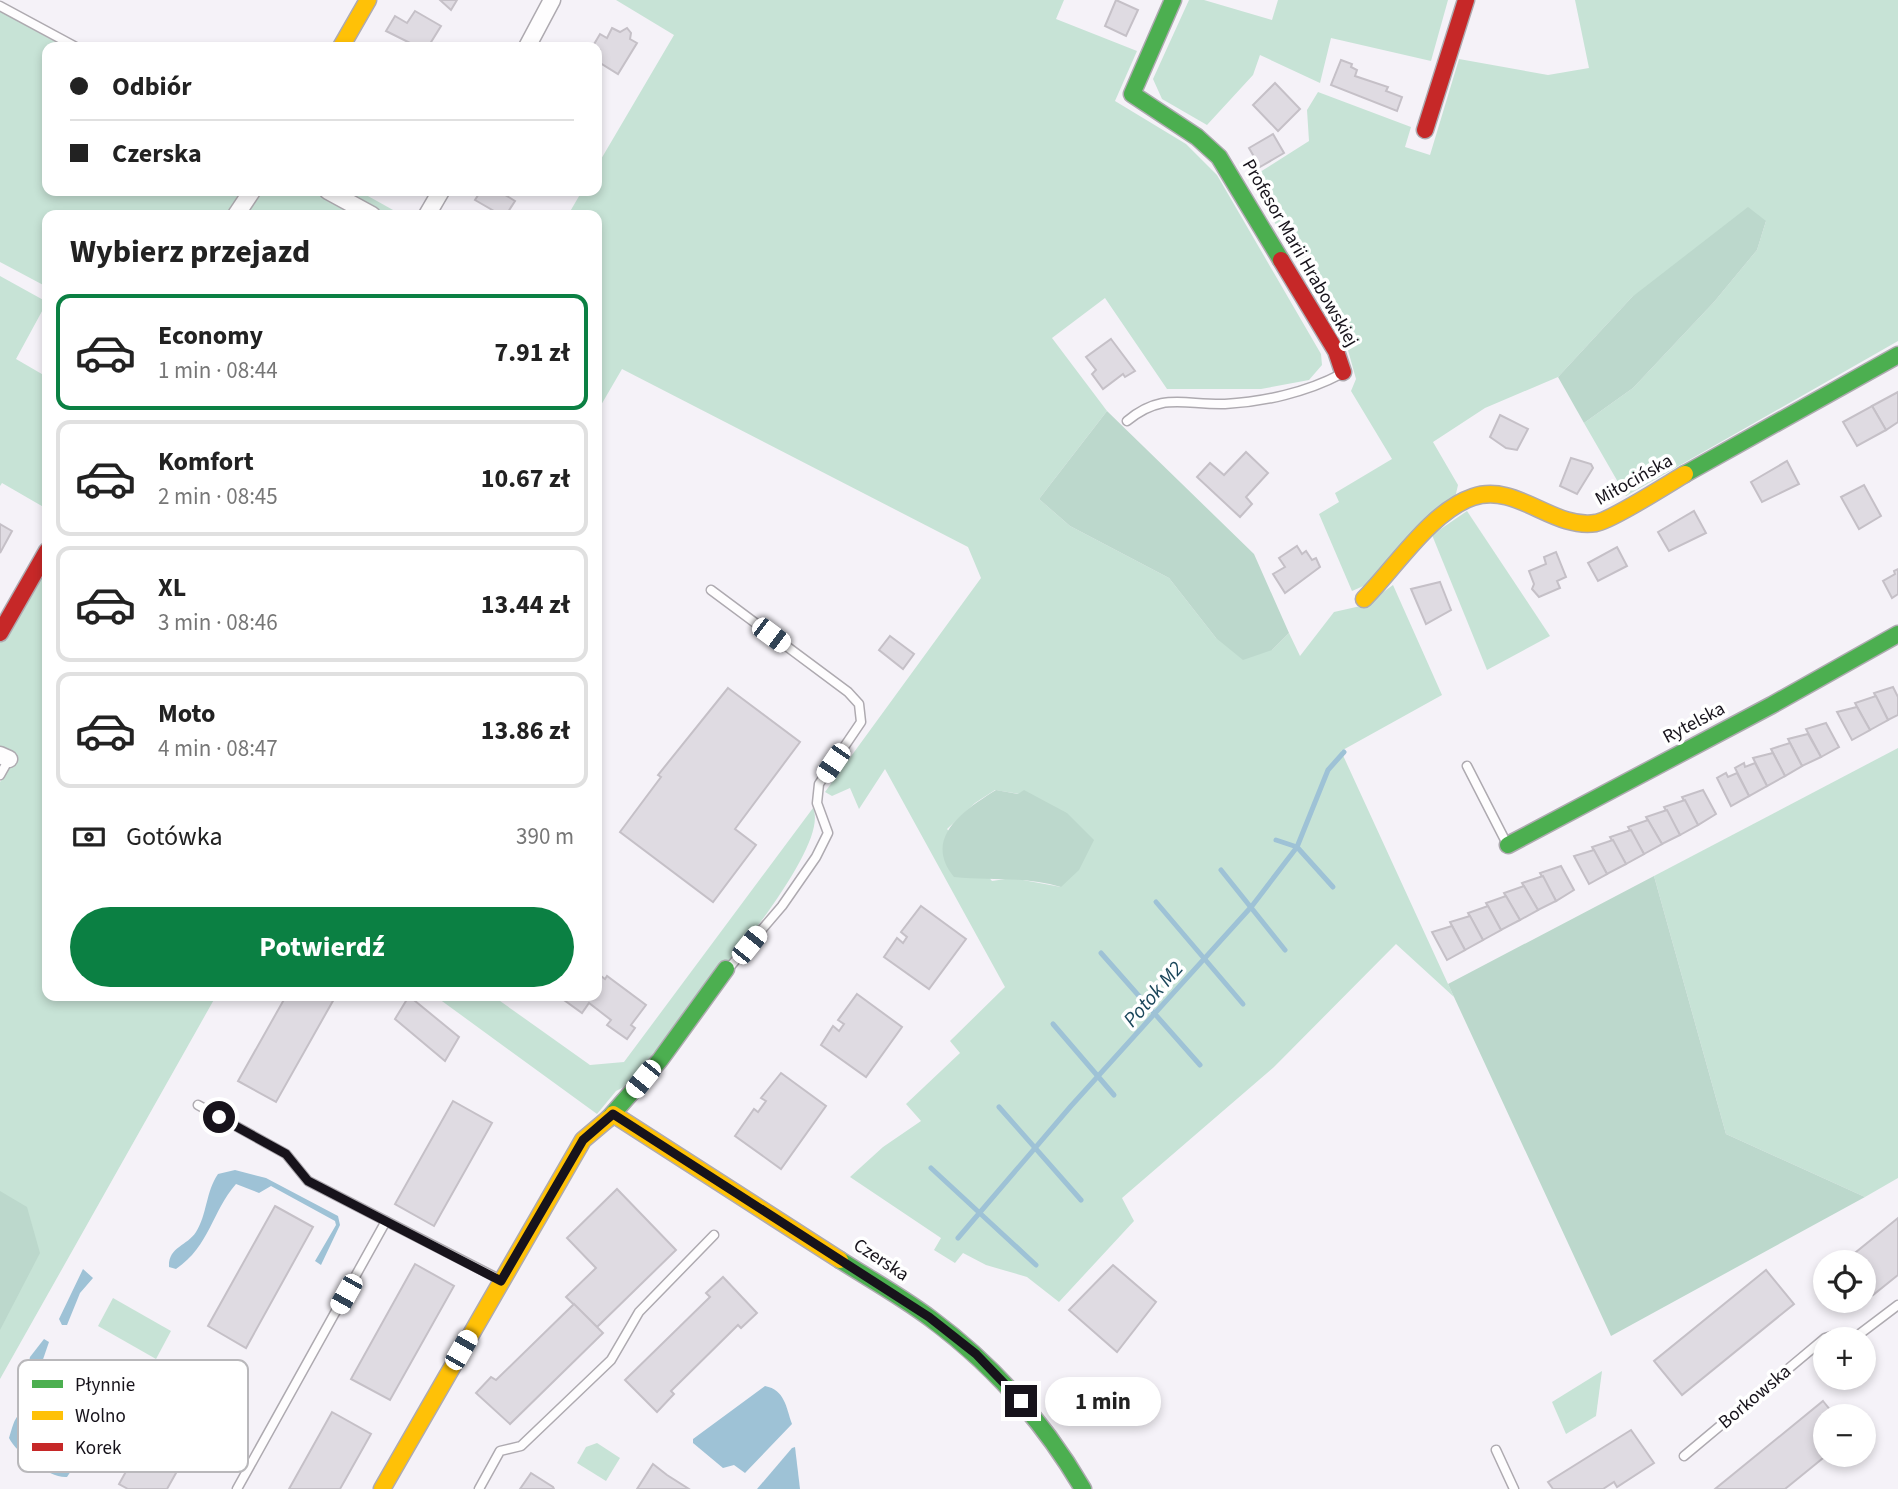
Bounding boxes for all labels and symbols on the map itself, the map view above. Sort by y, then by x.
street label: Profesor Marii Hrabowskiej [1235,154,1365,352]
street label: Miłocińska [1590,448,1678,512]
car [748,614,795,656]
street label: Rytelska [1658,695,1730,751]
car [813,740,854,786]
car [728,922,771,968]
water label: Potok M2 [1116,955,1190,1033]
car [622,1056,665,1102]
route start [203,1101,235,1133]
street label: Czerska [848,1232,914,1288]
car [327,1271,366,1317]
car [442,1327,481,1373]
street label: Borkowska [1713,1358,1797,1436]
legend [18,1360,248,1472]
text: Płynnie [75,1372,135,1399]
callout: 1 min [1046,1376,1161,1426]
route end [1005,1385,1037,1417]
text: Wolno [75,1403,126,1430]
text: Korek [75,1435,122,1462]

